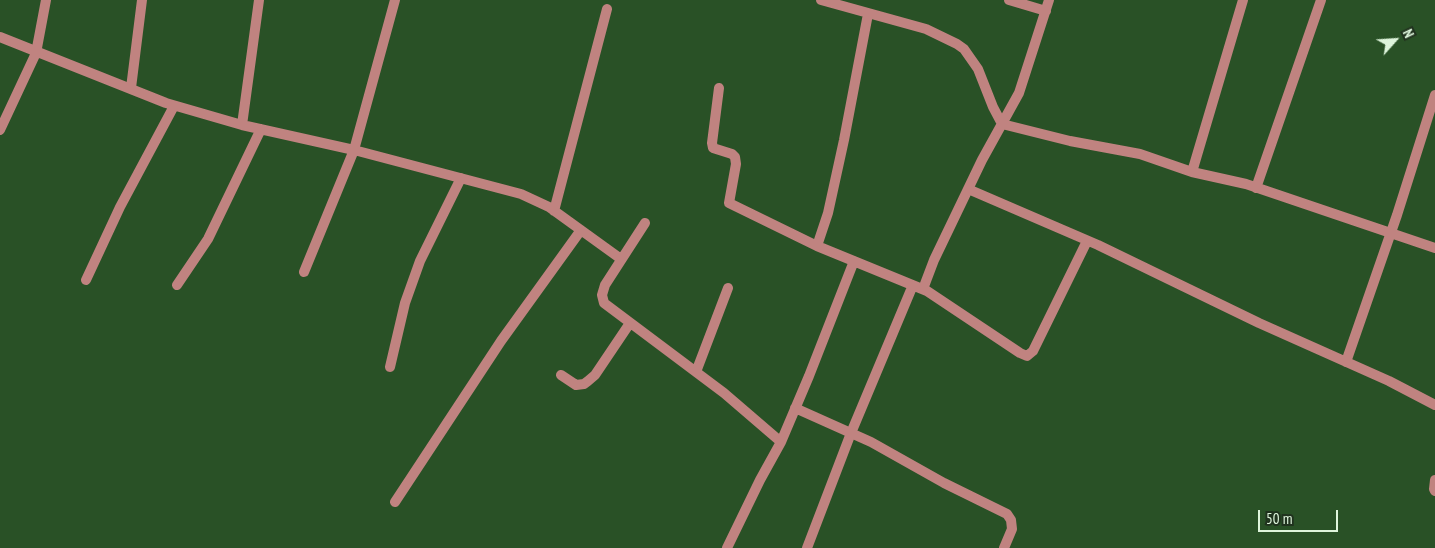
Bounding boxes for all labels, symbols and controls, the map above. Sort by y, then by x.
north arrow [1370,15,1420,65]
text: N [1399,26,1418,41]
scale bar [1260,500,1340,532]
text: 50 m [1266,509,1292,528]

